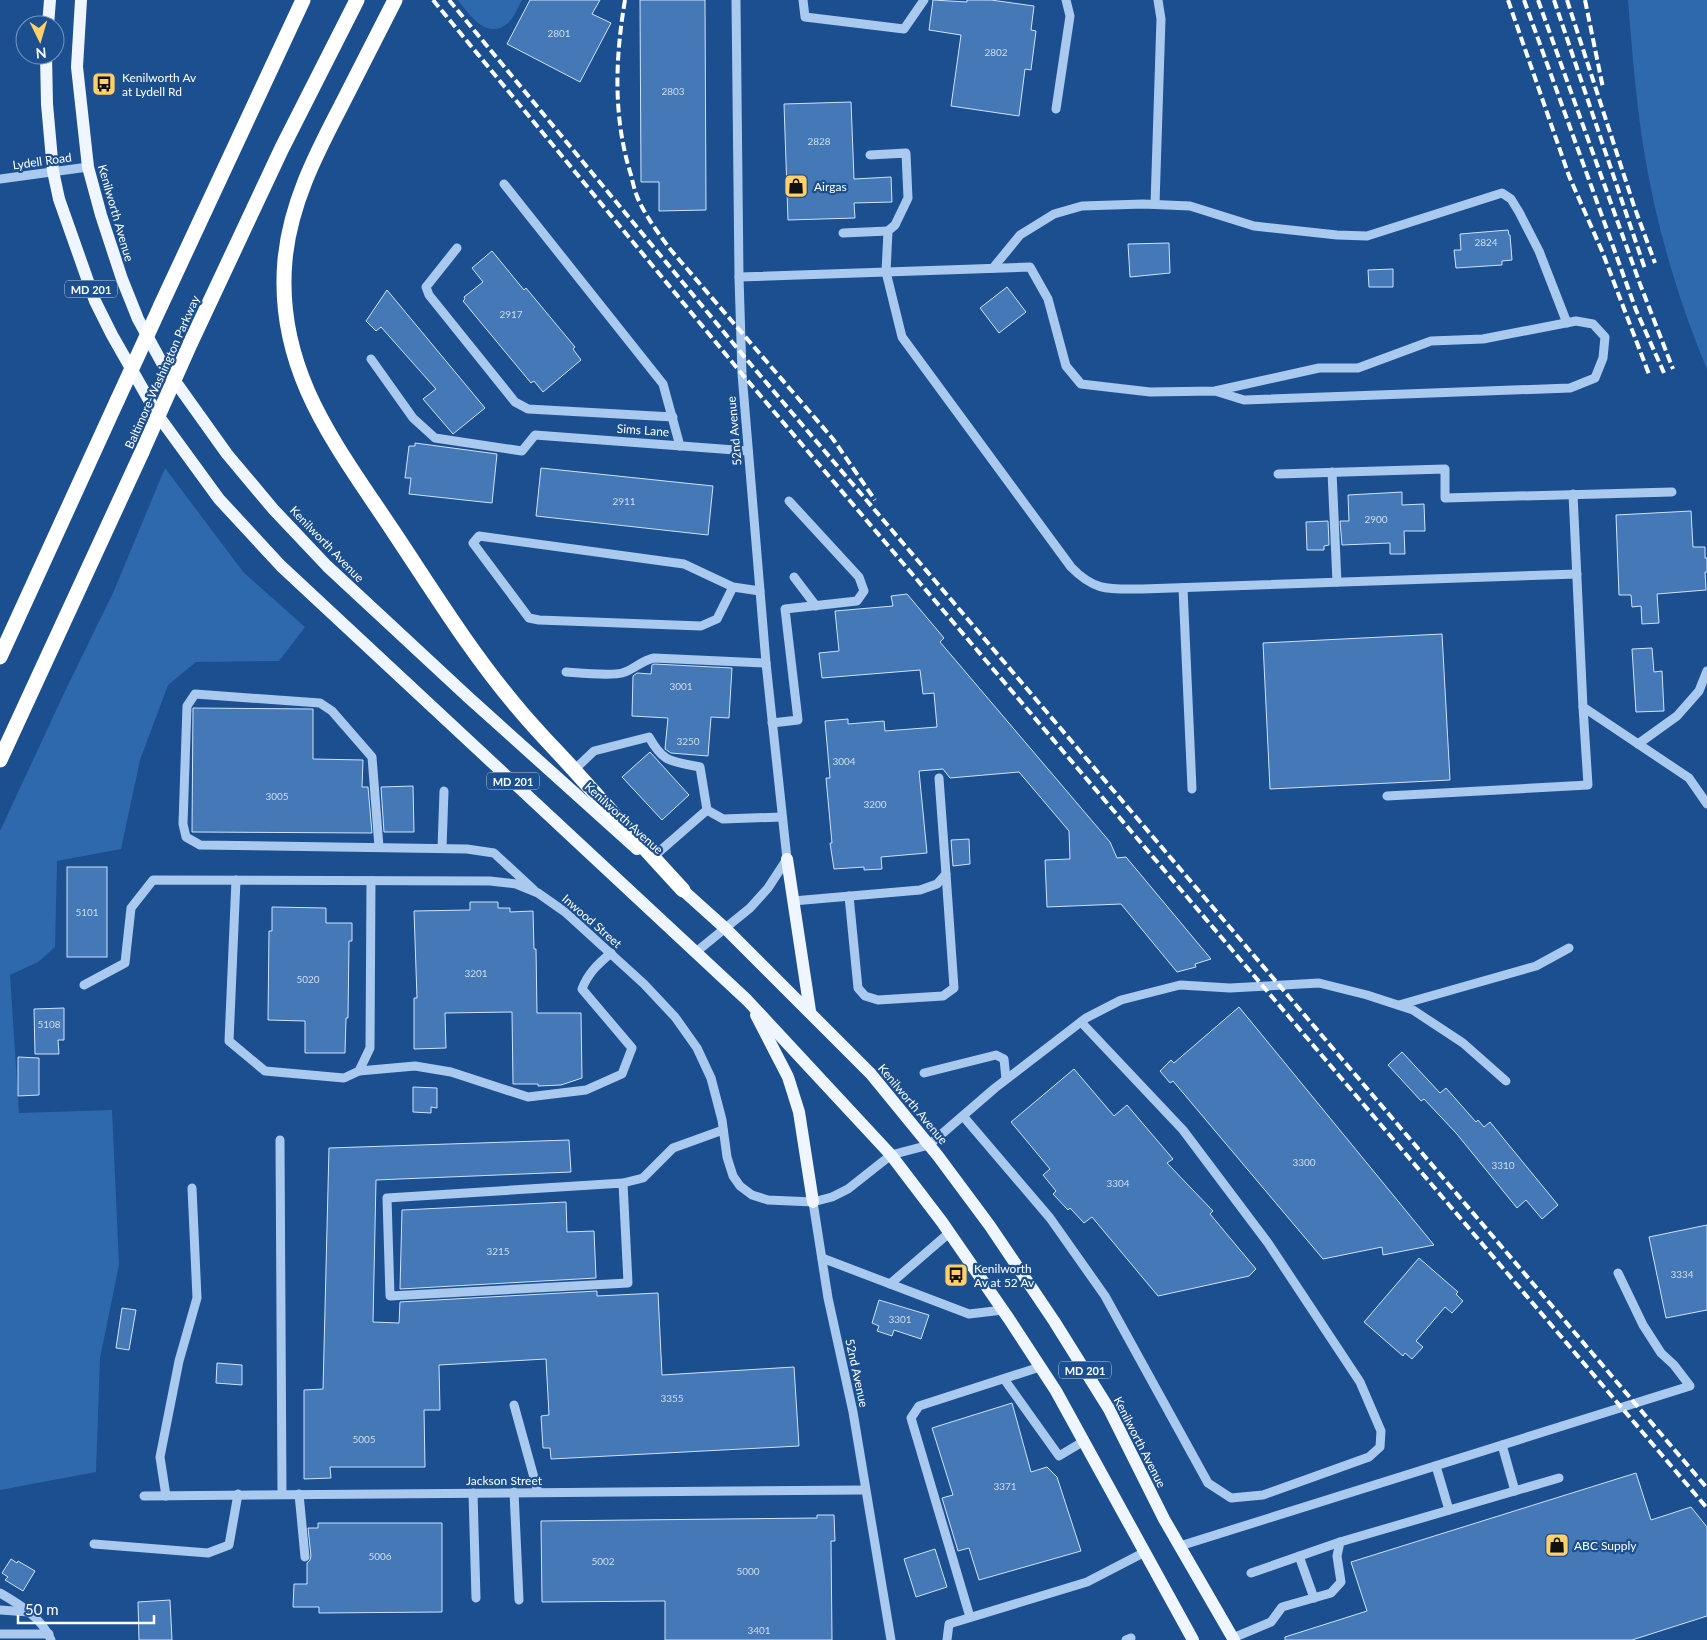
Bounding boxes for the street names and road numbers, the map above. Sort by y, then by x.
street label: Lydell Road [12,149,72,173]
street label: Kenilworth Avenue [95,163,137,263]
road number: MD 201 [65,280,117,298]
street label: Baltimore-Washington Parkway [121,292,203,451]
street label: 52nd Avenue [723,396,745,466]
street label: Sims Lane [616,421,670,439]
street label: Kenilworth Avenue [287,503,367,585]
road number: MD 201 [487,772,539,789]
street label: Kenilworth Avenue [582,779,666,857]
street label: Inwood Street [559,891,625,951]
street label: Kenilworth Avenue [875,1061,951,1147]
street label: 52nd Avenue [842,1337,872,1409]
road number: MD 201 [1059,1362,1111,1378]
street label: Kenilworth Avenue [1111,1394,1169,1490]
street label: Jackson Street [466,1473,543,1488]

